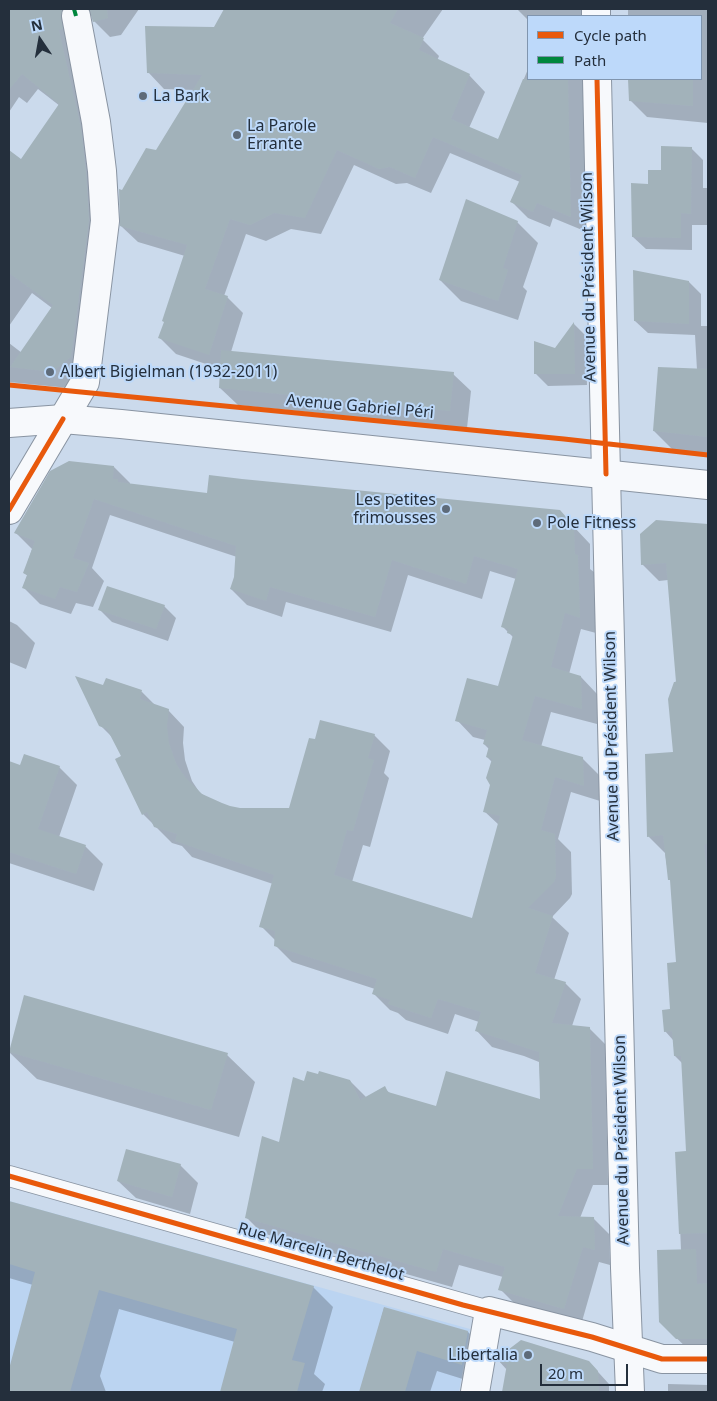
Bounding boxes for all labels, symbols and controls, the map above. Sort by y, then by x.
text: N [29,14,44,35]
north arrow [15,15,65,65]
legend [527,15,702,80]
text: Cycle path [574,25,647,45]
text: Path [574,50,606,70]
place label: La Bark [153,86,209,106]
marker: La Bark [137,90,149,102]
place label: La Parole Errante [247,116,316,154]
marker: La Parole Errante [231,129,243,141]
street label: Avenue du Président Wilson [578,172,600,382]
place label: Albert Bigielman (1932-2011) [60,362,277,382]
marker: Albert Bigielman (1932-2011) [44,366,56,378]
street label: Avenue Gabriel Péri [285,391,435,423]
place label: Les petites frimousses [353,490,436,528]
marker: Les petites frimousses [440,503,452,515]
place label: Pole Fitness [547,513,636,533]
marker: Pole Fitness [531,517,543,529]
street label: Avenue du Président Wilson [601,631,623,841]
street label: Avenue du Président Wilson [611,1035,633,1245]
street label: Rue Marcelin Berthelot [236,1219,406,1285]
place label: Libertalia [448,1345,518,1365]
marker: Libertalia [522,1349,534,1361]
scale bar [542,1354,630,1386]
text: 20 m [548,1363,583,1383]

